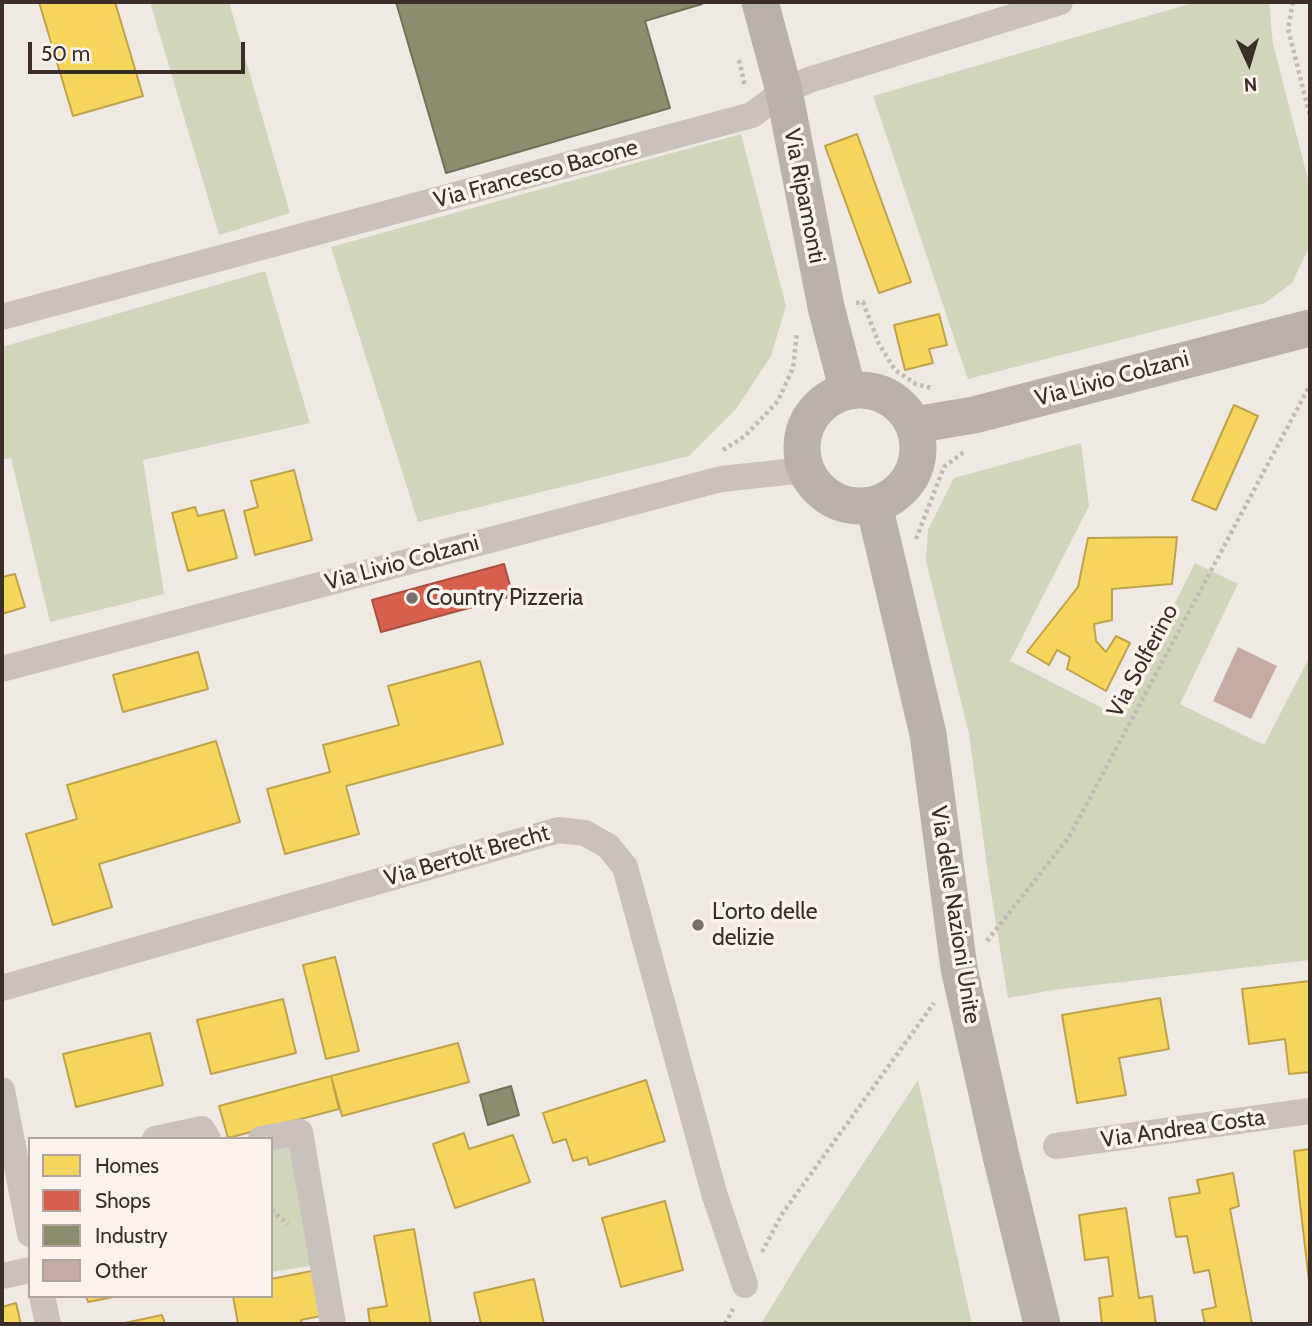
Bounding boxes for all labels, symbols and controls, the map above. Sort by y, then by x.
scale bar [32,28,248,72]
north arrow [1214,28,1284,98]
text: 50 m [41,41,90,66]
text: N [1243,73,1258,96]
street label: Via Ripamonti [777,126,831,266]
street label: Via Francesco Bacone [431,133,641,215]
street label: Via Livio Colzani [1032,345,1192,413]
street label: Via Livio Colzani [322,529,482,597]
place label: Country Pizzeria [426,584,583,612]
marker: Country Pizzeria [404,590,420,606]
street label: Via Solferino [1102,600,1184,722]
street label: Via delle Nazioni Unite [924,804,986,1026]
street label: Via Bertolt Brecht [381,819,553,893]
place label: L'orto delle delizie [712,898,817,952]
marker: L'orto delle delizie [690,917,706,933]
street label: Via Andrea Costa [1099,1104,1267,1154]
legend [28,1137,273,1298]
text: Homes [95,1153,159,1178]
text: Shops [95,1188,150,1213]
text: Industry [95,1223,168,1248]
text: Other [95,1258,147,1283]

